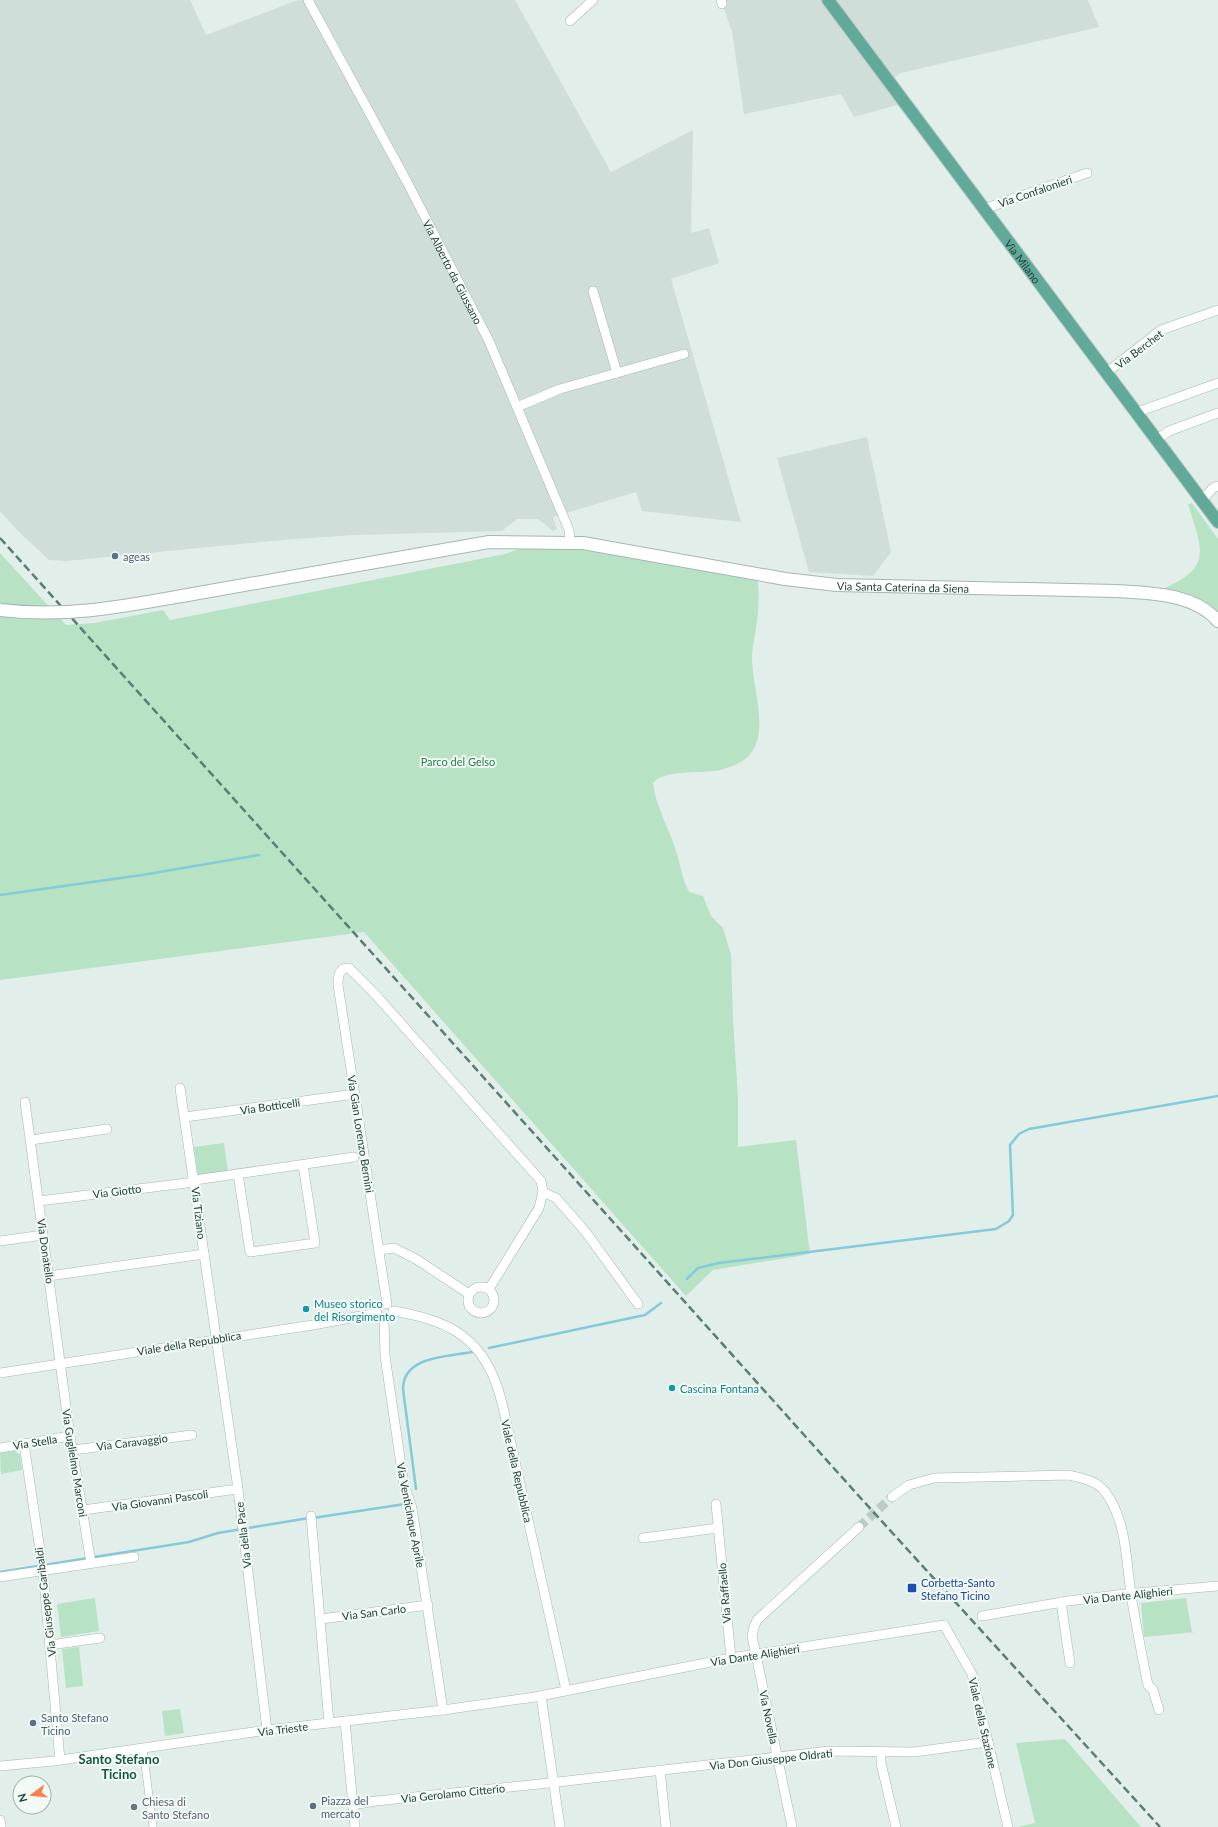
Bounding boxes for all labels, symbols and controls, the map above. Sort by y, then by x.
street label: Via Confalonieri [996,172,1074,210]
street label: Via Alberto da Giussano [421,217,486,326]
street label: Via Milano [1002,237,1044,286]
street label: Via Berchet [1113,327,1165,371]
place label: ageas [123,550,150,563]
marker: ageas [110,551,120,561]
street label: Via Santa Caterina da Siena [837,578,969,594]
park label: Parco del Gelso [421,755,495,768]
street label: Via Gian Lorenzo Bernini [345,1074,377,1194]
street label: Via Botticelli [239,1095,301,1117]
street label: Via Giotto [92,1182,142,1200]
street label: Via Tiziano [189,1186,209,1240]
street label: Via Donatello [35,1218,57,1284]
place label: Museo storico del Risorgimento [314,1297,395,1323]
marker: Museo storico del Risorgimento [301,1304,311,1314]
street label: Viale della Repubblica [136,1328,242,1358]
place label: Cascina Fontana [680,1382,759,1395]
marker: Cascina Fontana [667,1383,677,1393]
street label: Via Guglielmo Marconi [60,1408,90,1518]
street label: Viale della Repubblica [499,1418,535,1524]
street label: Via Caravaggio [96,1431,168,1453]
street label: Via Stella [12,1432,58,1452]
street label: Via Venticinque Aprile [394,1462,428,1569]
street label: Via Giovanni Pascoli [111,1487,209,1513]
street label: Via della Pace [232,1501,254,1569]
street label: Via Giuseppe Garibaldi [32,1546,58,1657]
street label: Via Raffaello [715,1562,733,1624]
place label: Corbetta-Santo Stefano Ticino [921,1576,995,1602]
marker: Corbetta-Santo Stefano Ticino [906,1582,918,1594]
street label: Via Dante Alighieri [1083,1584,1174,1606]
street label: Via San Carlo [341,1602,407,1622]
street label: Via Dante Alighieri [710,1641,801,1668]
street label: Viale della Stazione [966,1676,1000,1770]
street label: Via Novella [757,1689,781,1745]
place label: Santo Stefano Ticino [41,1711,108,1737]
marker: Santo Stefano Ticino [28,1718,38,1728]
street label: Via Trieste [257,1719,309,1739]
street label: Via Don Giuseppe Oldrati [709,1746,833,1772]
district label: Santo Stefano Ticino [79,1751,160,1782]
north arrow [12,1775,52,1815]
street label: Via Gerolamo Citterio [400,1781,506,1805]
text: N [14,1792,29,1804]
place label: Piazza del mercato [321,1794,368,1820]
place label: Chiesa di Santo Stefano [142,1795,209,1821]
marker: Piazza del mercato [308,1801,318,1811]
marker: Chiesa di Santo Stefano [129,1802,139,1812]

